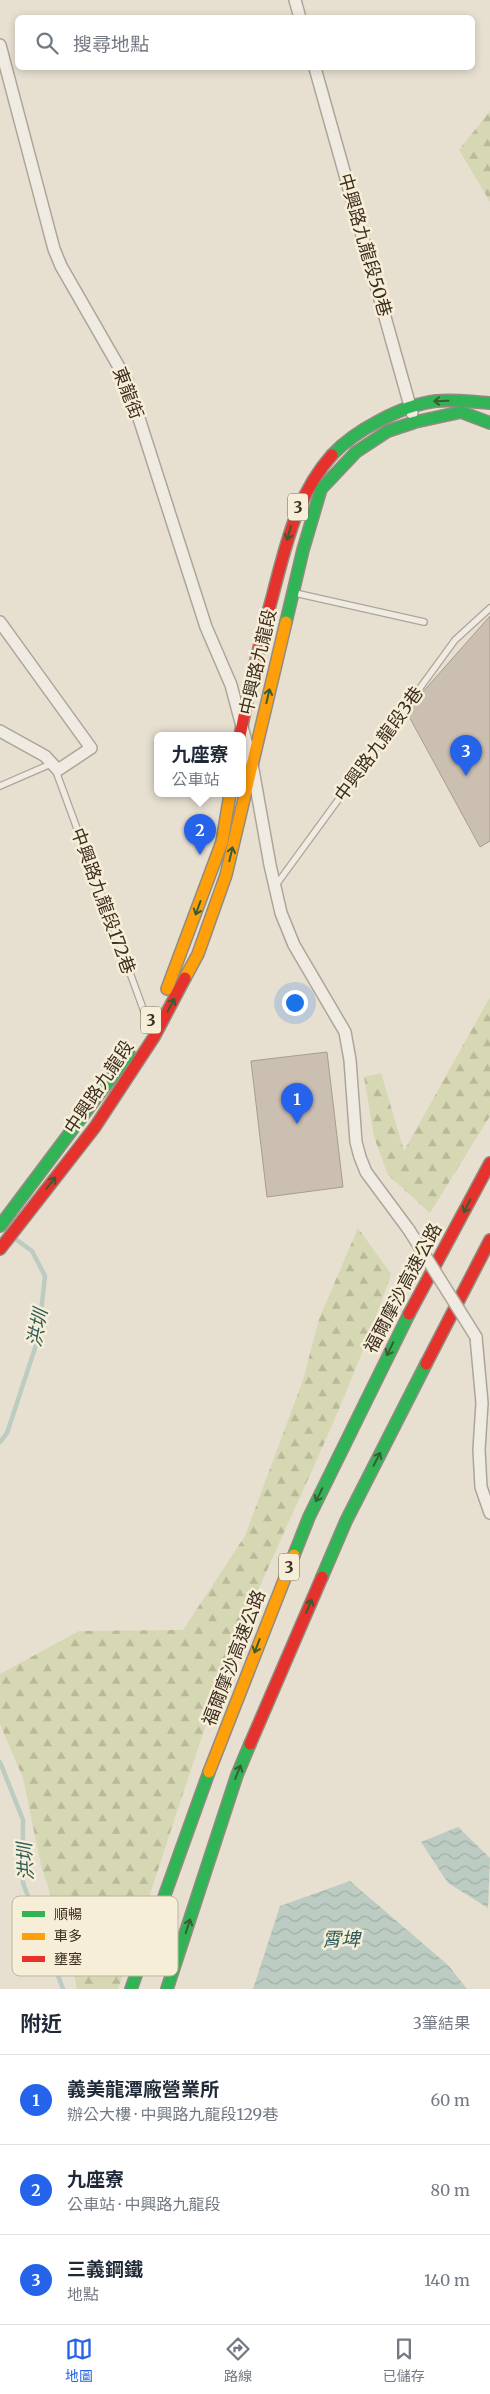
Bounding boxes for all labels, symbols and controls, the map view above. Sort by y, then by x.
search box [15,15,475,70]
icon: search [33,29,61,57]
text: 搜尋地點 [73,32,149,56]
street label: 中興路九龍段50巷 [334,171,397,319]
street label: 東龍街 [108,363,149,422]
one-way arrow [434,397,450,406]
road number: 3 [288,494,308,520]
one-way arrow [283,524,293,540]
street label: 中興路九龍段 [234,607,281,717]
street label: 中興路九龍段3巷 [329,682,428,806]
one-way arrow [264,689,273,705]
popup [154,732,246,797]
pin: 3 [450,735,482,776]
text: 九座寮 [171,742,229,766]
text: 公車站 [171,769,220,789]
pin: 2 [184,814,216,855]
street label: 中興路九龍段172巷 [66,825,141,977]
one-way arrow [227,847,236,863]
one-way arrow [193,899,202,915]
your location [282,990,308,1016]
one-way arrow [166,997,176,1012]
road number: 3 [141,1006,161,1034]
street label: 中興路九龍段 [59,1036,138,1138]
pin: 1 [281,1083,313,1124]
one-way arrow [46,1177,57,1190]
one-way arrow [462,1198,471,1213]
street label: 福爾摩沙高速公路 [359,1219,447,1357]
water label: 洪圳 [22,1304,53,1349]
one-way arrow [385,1341,395,1356]
one-way arrow [373,1452,382,1467]
one-way arrow [314,1488,324,1503]
road number: 3 [279,1554,299,1580]
street label: 福爾摩沙高速公路 [197,1586,270,1729]
one-way arrow [305,1599,315,1614]
one-way arrow [252,1637,261,1653]
one-way arrow [234,1764,243,1780]
water label: 洪圳 [12,1839,38,1882]
legend [12,1896,178,1976]
text: 順暢 [54,1905,82,1923]
one-way arrow [183,1918,193,1934]
text: 車多 [54,1927,82,1945]
water label: 霄埤 [322,1927,362,1951]
text: 壅塞 [54,1950,82,1968]
text: 附近 [20,2010,62,2037]
text: 3筆結果 [413,2013,470,2033]
text: 義美龍潭廠營業所 [67,2077,219,2101]
text: 1 [32,2090,40,2110]
text: 60 m [430,2090,470,2110]
text: 辦公大樓 · 中興路九龍段129巷 [67,2104,278,2124]
text: 九座寮 [67,2167,124,2191]
text: 2 [31,2180,41,2200]
text: 80 m [431,2180,470,2200]
text: 公車站 · 中興路九龍段 [67,2194,220,2214]
text: 三義鋼鐵 [67,2257,143,2281]
text: 3 [31,2270,41,2290]
text: 140 m [424,2270,470,2290]
text: 地點 [67,2284,99,2304]
tab: 地圖 [65,2335,93,2385]
tab: 路線 [224,2335,252,2385]
tab: 已儲存 [383,2335,425,2385]

